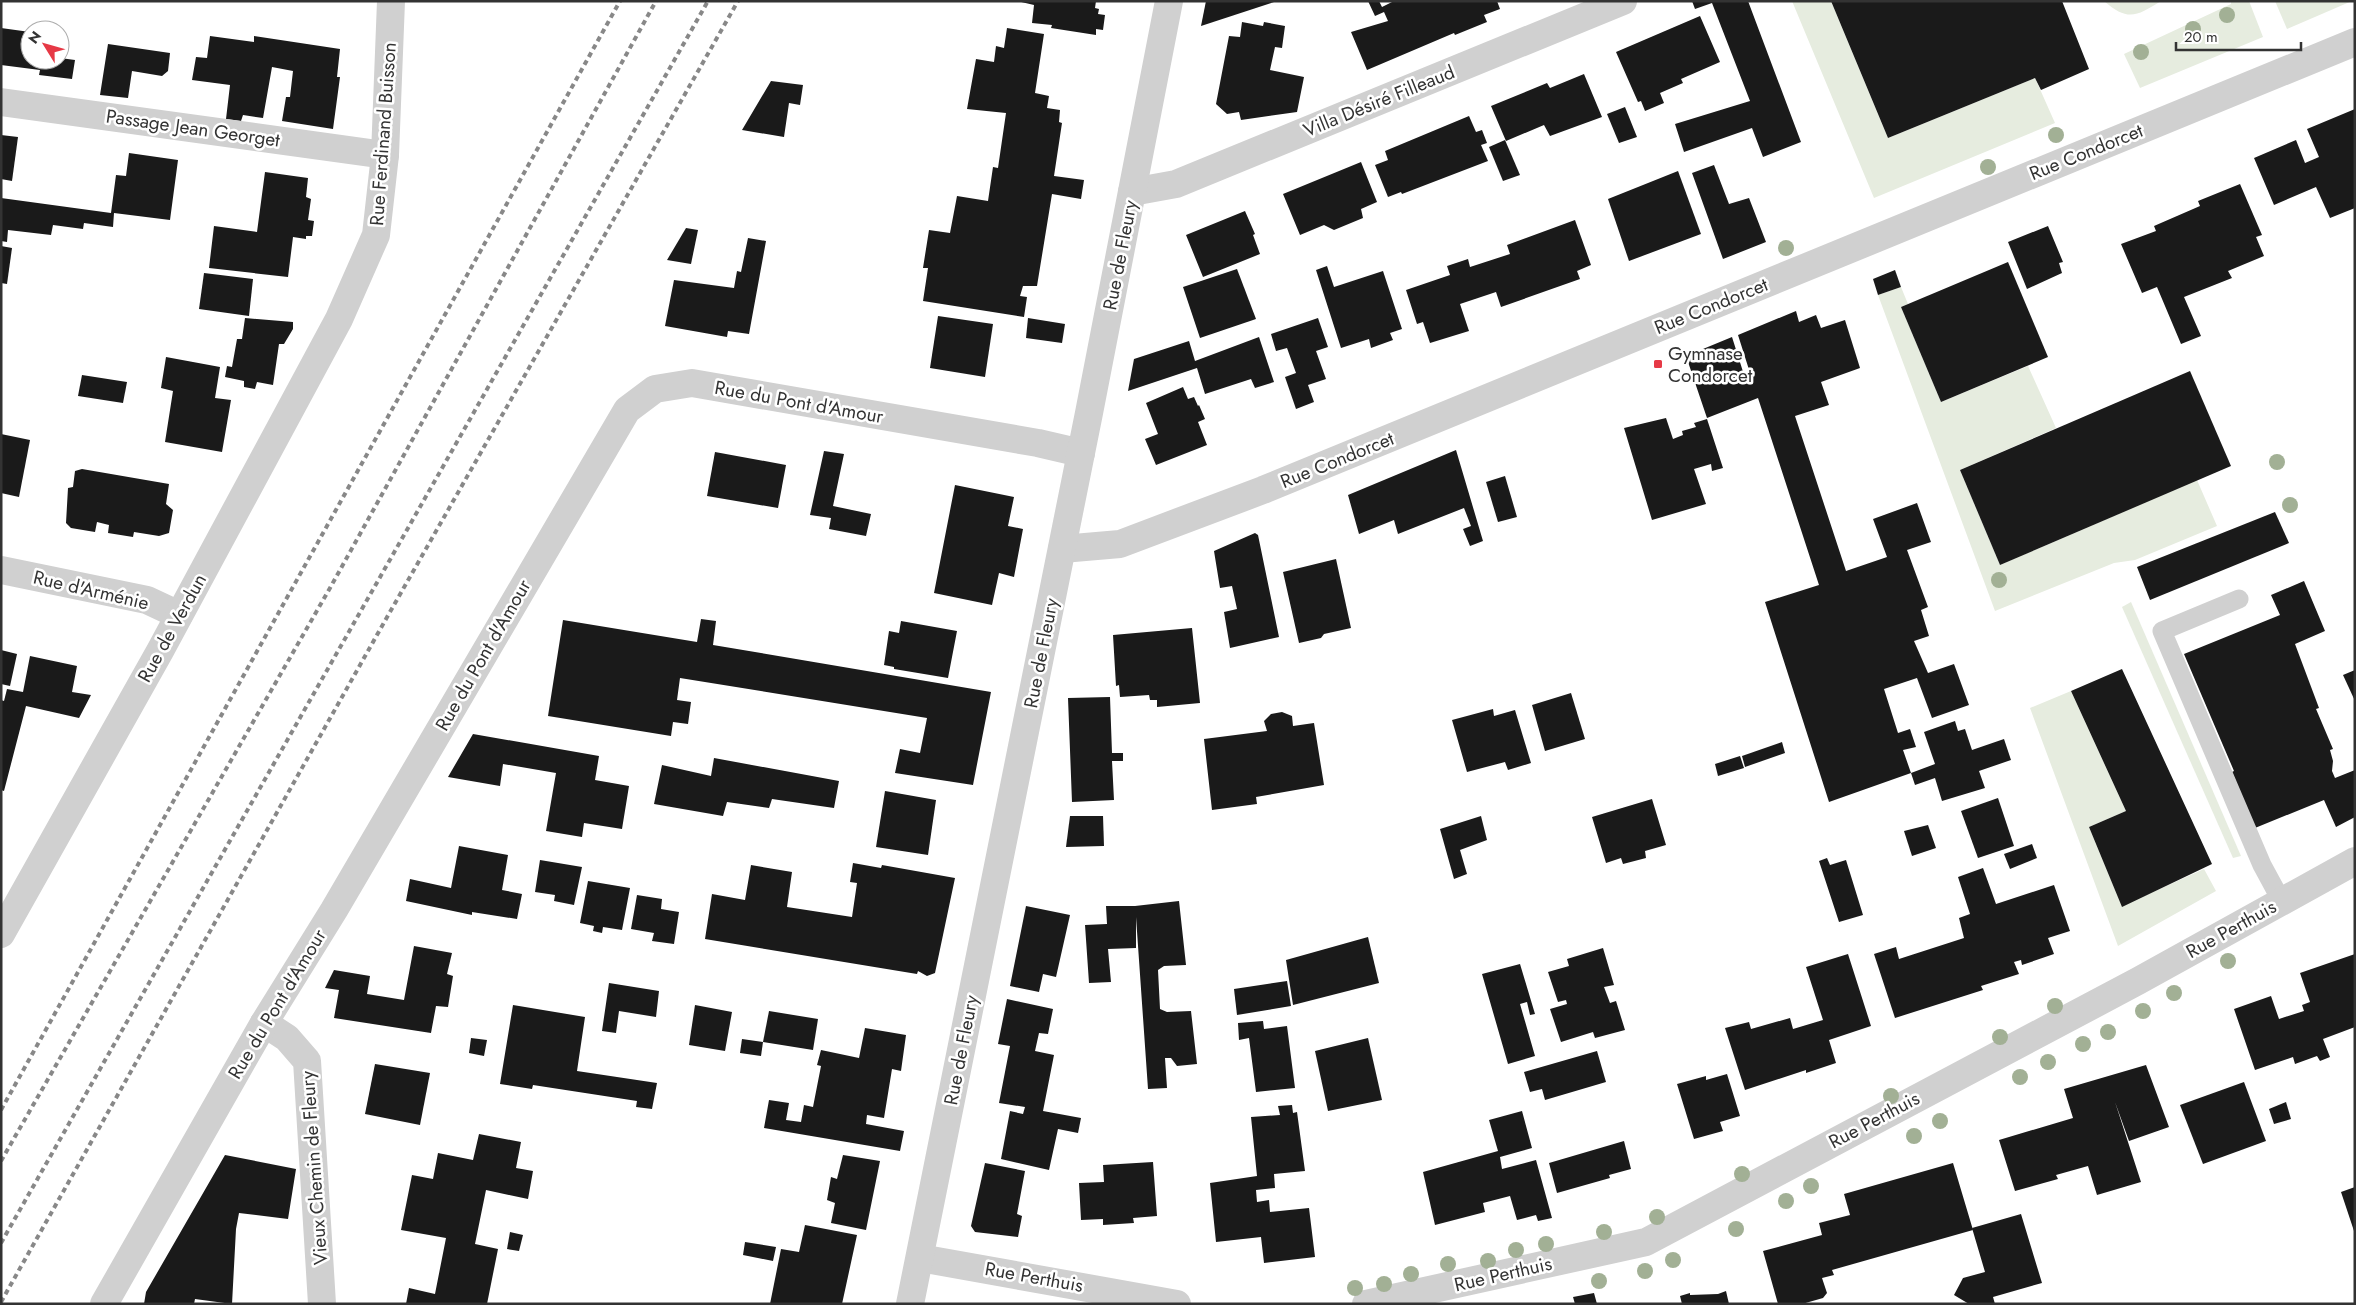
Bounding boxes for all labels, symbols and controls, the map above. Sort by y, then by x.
north arrow [20,20,70,70]
scale bar [2176,20,2301,52]
text: 20 m [2184,26,2218,48]
text: N [23,27,46,48]
street label: Rue Ferdinand Buisson [363,41,403,227]
street label: Villa Désiré Filleaud [1299,58,1459,144]
street label: Passage Jean Georget [104,102,282,154]
street label: Rue Condorcet [2025,117,2147,187]
street label: Rue de Fleury [1096,197,1144,312]
street label: Rue Condorcet [1650,271,1772,341]
place label: Gymnase Condorcet [1668,340,1753,389]
marker: Gymnase Condorcet [1652,358,1664,370]
street label: Rue du Pont d'Amour [713,374,886,430]
street label: Rue Condorcet [1276,425,1398,495]
street label: Rue d'Arménie [31,564,152,616]
street label: Rue de Verdun [131,569,213,687]
street label: Rue du Pont d'Amour [429,574,538,736]
street label: Rue de Fleury [1017,595,1065,710]
street label: Rue Perthuis [2181,893,2281,965]
street label: Rue du Pont d'Amour [221,923,333,1084]
street label: Rue de Fleury [937,992,985,1107]
street label: Vieux Chemin de Fleury [294,1069,334,1266]
street label: Rue Perthuis [1824,1085,1924,1155]
street label: Rue Perthuis [1452,1250,1555,1298]
street label: Rue Perthuis [983,1255,1086,1299]

